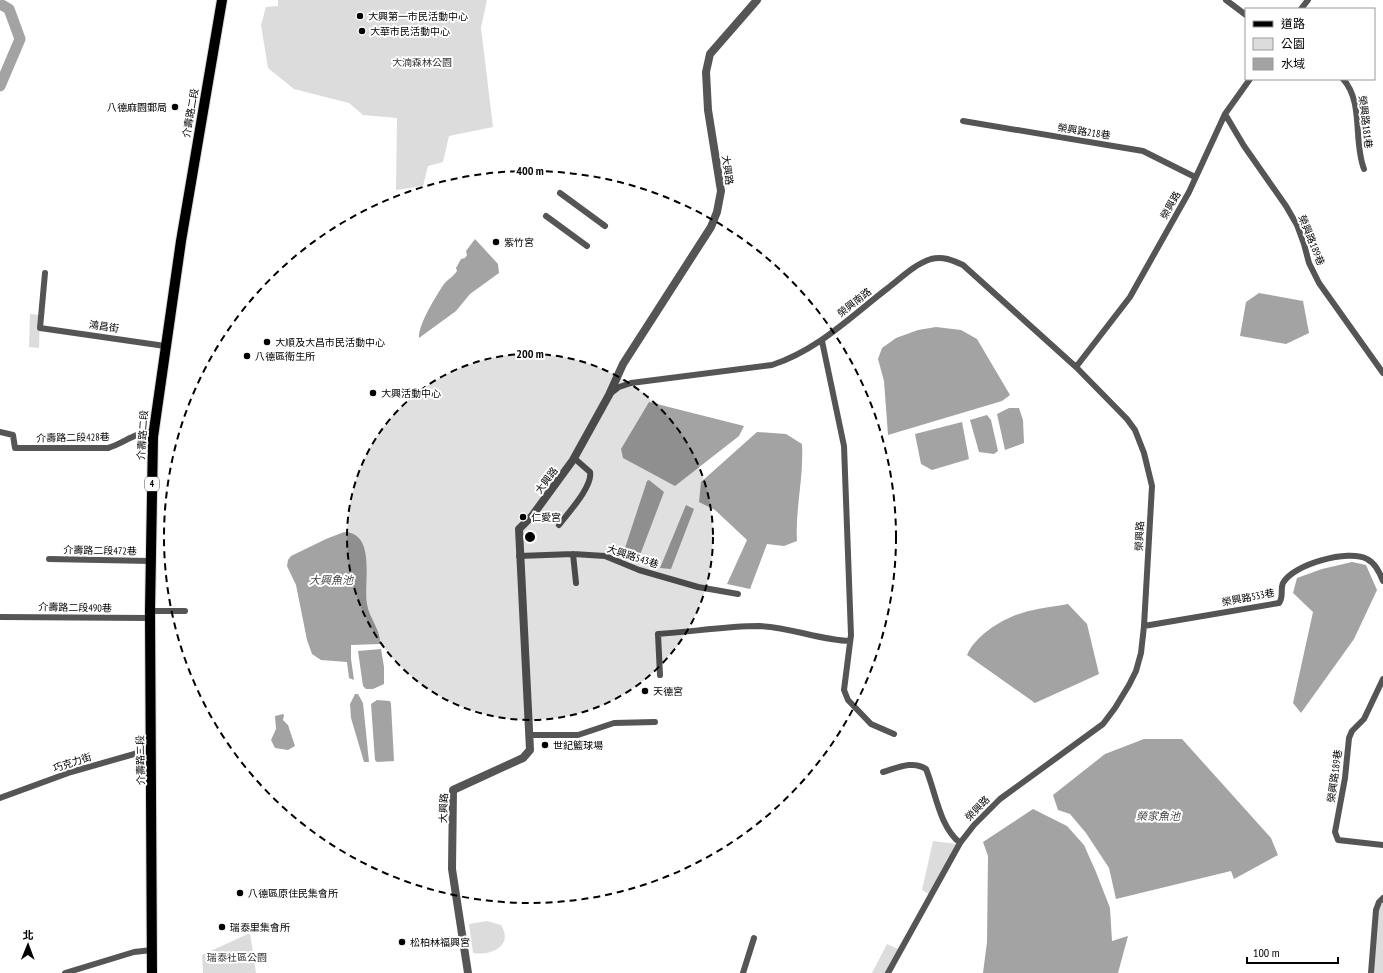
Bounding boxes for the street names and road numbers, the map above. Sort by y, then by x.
street label: 介壽路二段 [180,87,201,139]
street label: 榮興路181巷 [1356,95,1375,149]
street label: 榮興路218巷 [1056,121,1111,142]
street label: 大興路 [719,154,736,186]
street label: 榮興路 [1157,189,1183,222]
street label: 榮興路189巷 [1295,213,1328,267]
street label: 榮興南路 [835,285,874,320]
street label: 鴻昌街 [88,318,120,335]
street label: 介壽路二段 [134,410,151,460]
street label: 介壽路二段428巷 [36,430,110,445]
street label: 大興路 [532,464,561,496]
road number: 4 [145,477,159,491]
street label: 榮興路 [1132,521,1147,551]
street label: 大興路543巷 [605,542,660,571]
street label: 介壽路二段472巷 [63,543,137,558]
street label: 榮興路533巷 [1221,586,1276,609]
street label: 介壽路二段490巷 [38,600,112,615]
street label: 介壽路二段 [134,735,147,785]
street label: 榮興路189巷 [1324,749,1345,803]
street label: 巧克力街 [51,750,93,775]
street label: 大興路 [436,793,451,823]
street label: 榮興路 [962,793,992,824]

